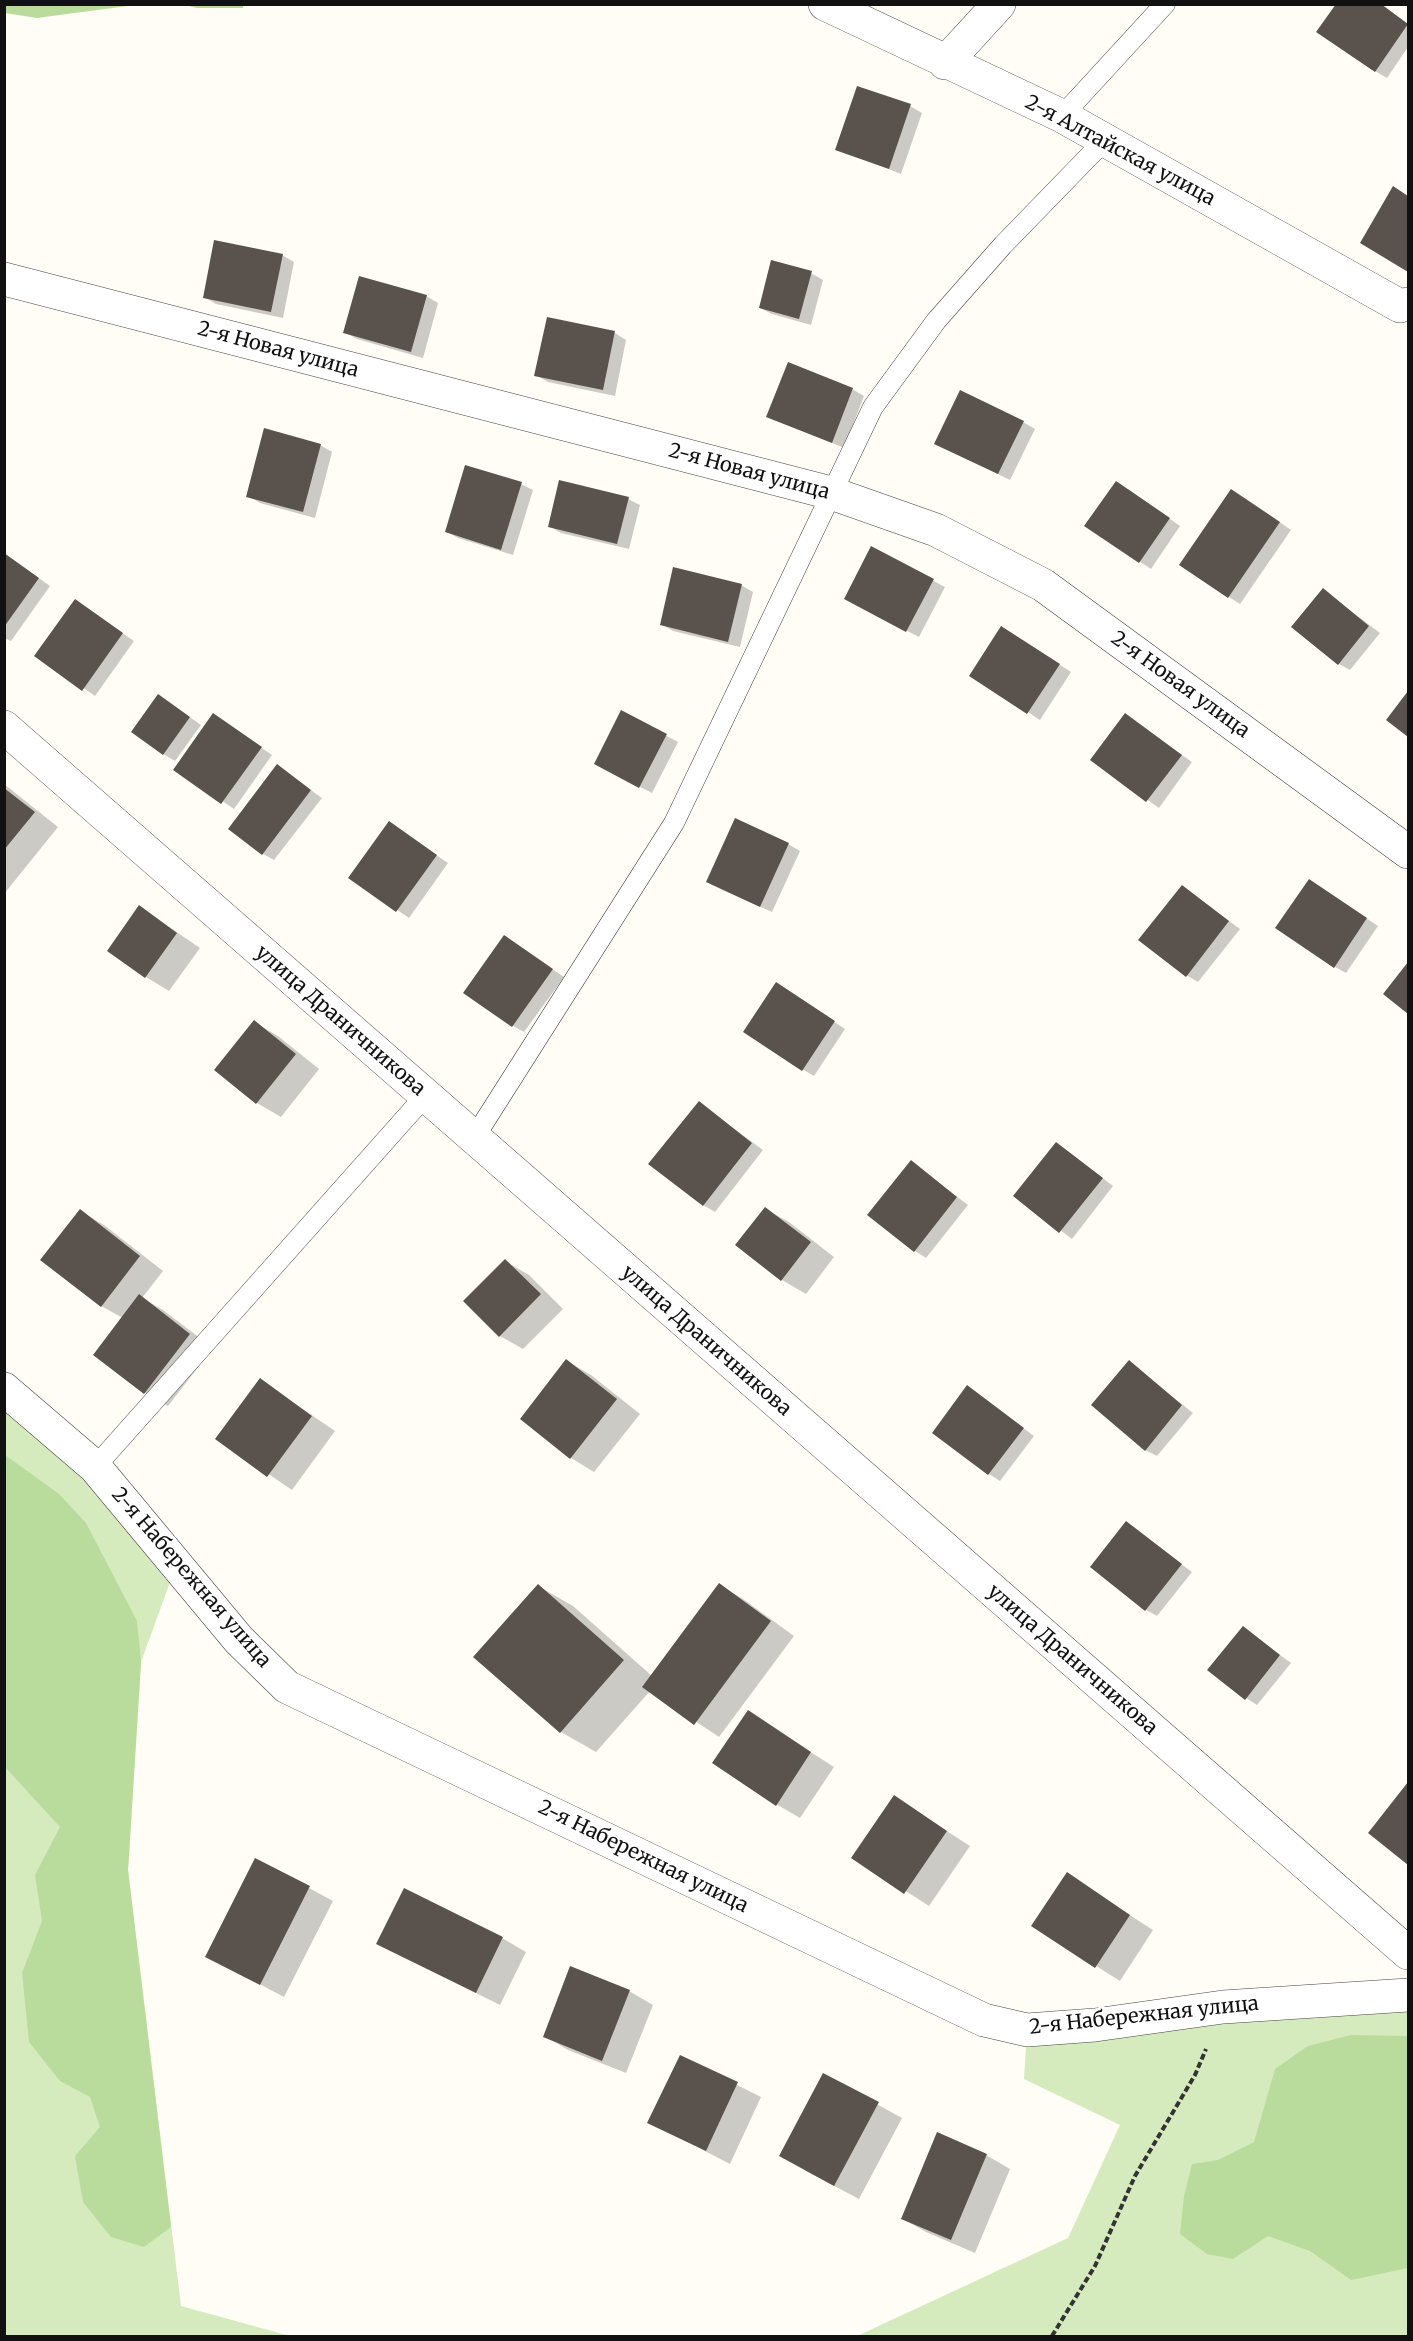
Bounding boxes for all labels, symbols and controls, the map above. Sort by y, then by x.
street label: 2-я Алтайская улица [1021,91,1219,211]
street label: 2-я Новая улица [195,317,361,383]
street label: 2-я Новая улица [666,439,832,505]
street label: 2-я Новая улица [1106,627,1254,743]
street label: улица Драничникова [250,941,430,1101]
street label: улица Драничникова [616,1261,796,1421]
street label: 2-я Набережная улица [106,1483,276,1673]
street label: улица Драничникова [982,1580,1162,1740]
street label: 2-я Набережная улица [534,1796,752,1918]
street label: 2-я Набережная улица [1028,1992,1260,2040]

